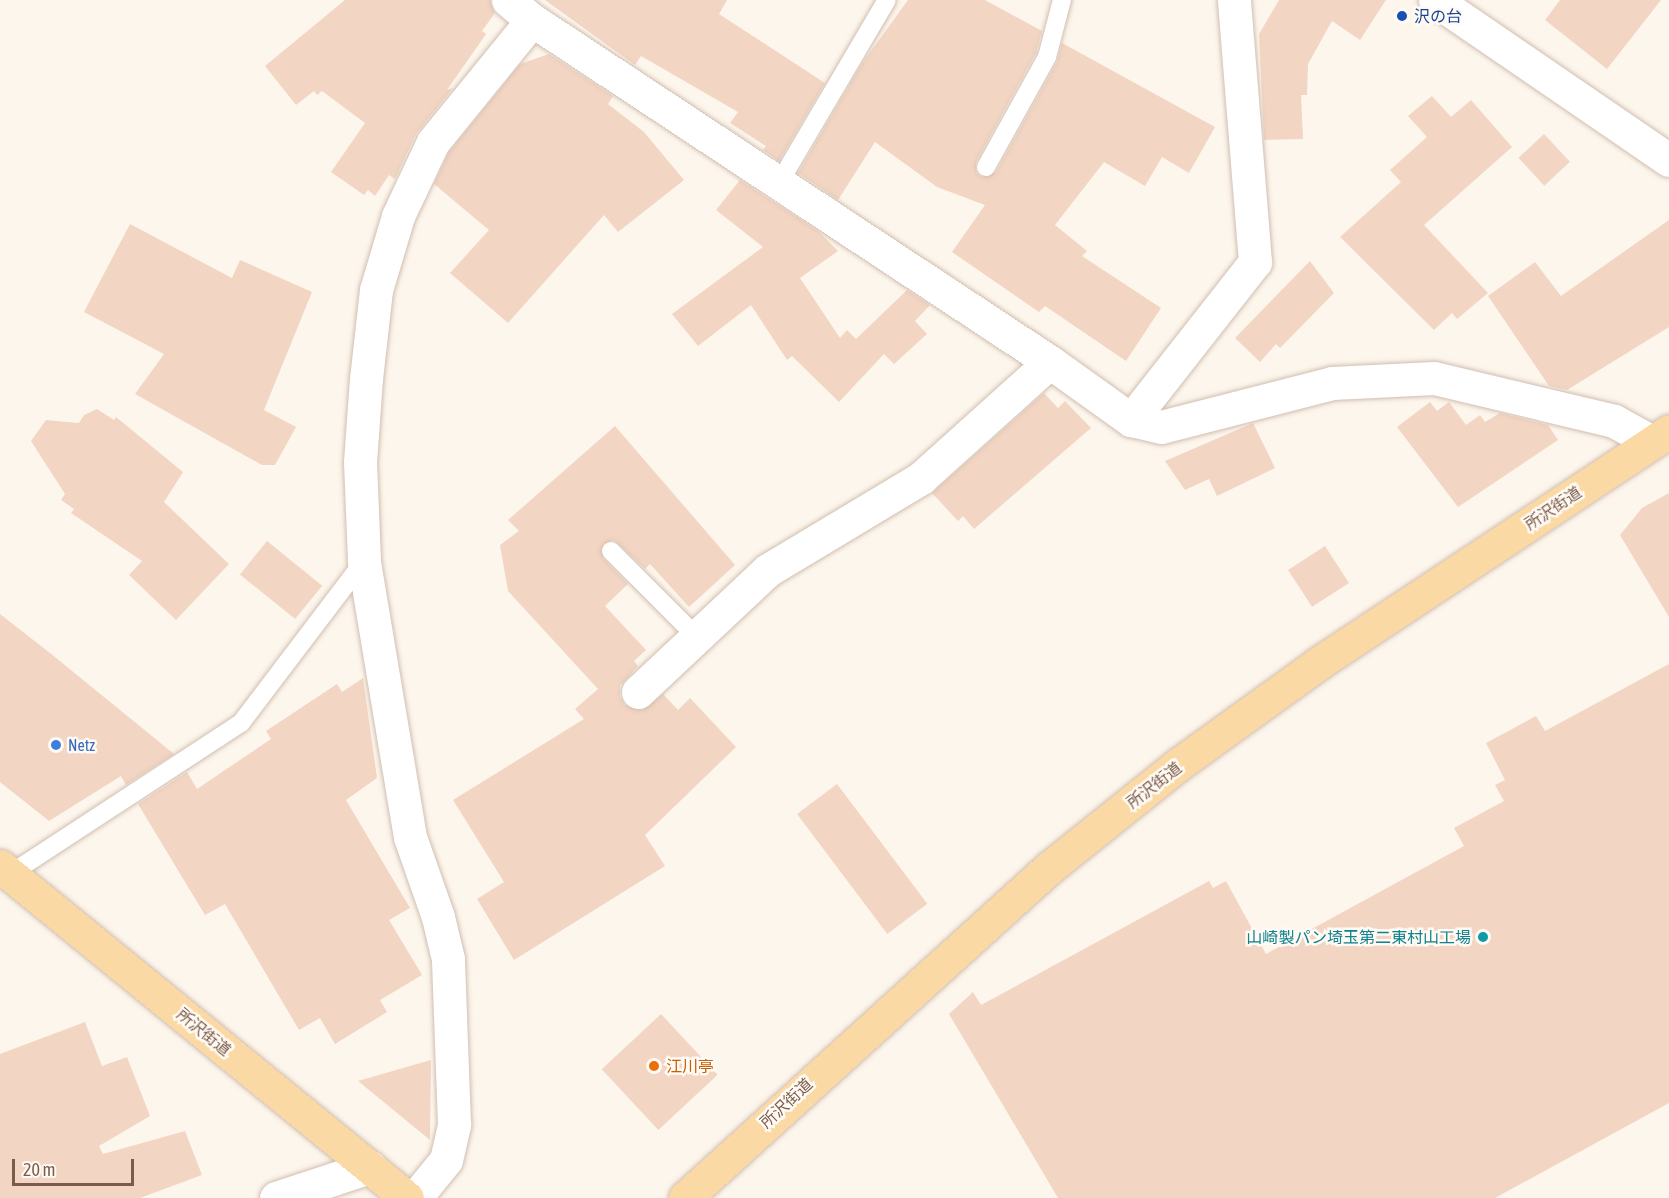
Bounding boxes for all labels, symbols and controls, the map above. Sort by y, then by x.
place label: 沢の台 [1414,6,1462,26]
marker: 沢の台 [1395,9,1409,23]
street label: 所沢街道 [1521,482,1585,534]
place label: Netz [68,735,95,755]
marker: Netz [49,738,63,752]
street label: 所沢街道 [1123,758,1185,812]
place label: 山崎製パン埼玉第二東村山工場 [1247,927,1471,947]
marker: 山崎製パン埼玉第二東村山工場 [1476,930,1490,944]
street label: 所沢街道 [173,1004,235,1060]
place label: 江川亭 [666,1056,714,1076]
marker: 江川亭 [647,1059,661,1073]
street label: 所沢街道 [756,1074,816,1132]
scale bar [15,1147,136,1185]
text: 20 m [23,1159,55,1180]

